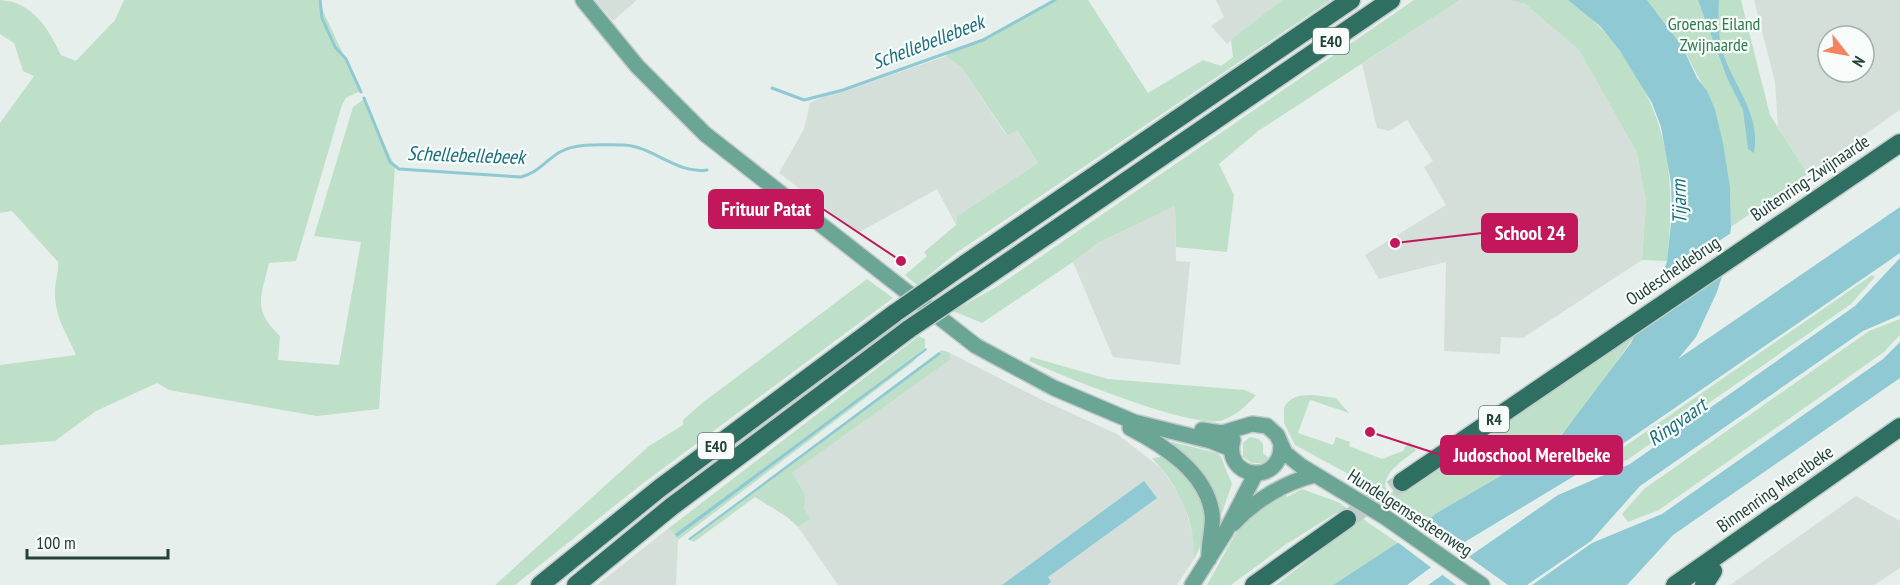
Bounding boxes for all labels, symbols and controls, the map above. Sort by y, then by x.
water label: Schellebellebeek [868,8,990,75]
park label: Groenas Eiland Zwijnaarde [1668,12,1760,56]
north arrow [1816,24,1876,84]
road number: E40 [1313,28,1349,54]
text: N [1848,53,1870,71]
street label: Buitenring-Zwijnaarde [1746,129,1874,226]
water label: Schellebellebeek [407,140,527,170]
water label: Tijarm [1666,179,1692,224]
callout: Frituur Patat [709,190,823,228]
text: Frituur Patat [721,196,811,222]
callout: School 24 [1482,214,1577,252]
text: School 24 [1495,220,1566,246]
street label: Oudescheldebrug [1621,231,1724,310]
water label: Ringvaart [1642,391,1714,452]
road number: R4 [1479,406,1509,432]
road number: E40 [698,433,734,459]
callout: Judoschool Merelbeke [1441,436,1622,474]
street label: Binnenring Merelbeke [1712,440,1837,537]
text: Judoschool Merelbeke [1452,442,1611,468]
street label: Hundelgemsesteenweg [1344,464,1477,562]
scale bar [27,522,168,560]
text: 100 m [36,531,76,554]

